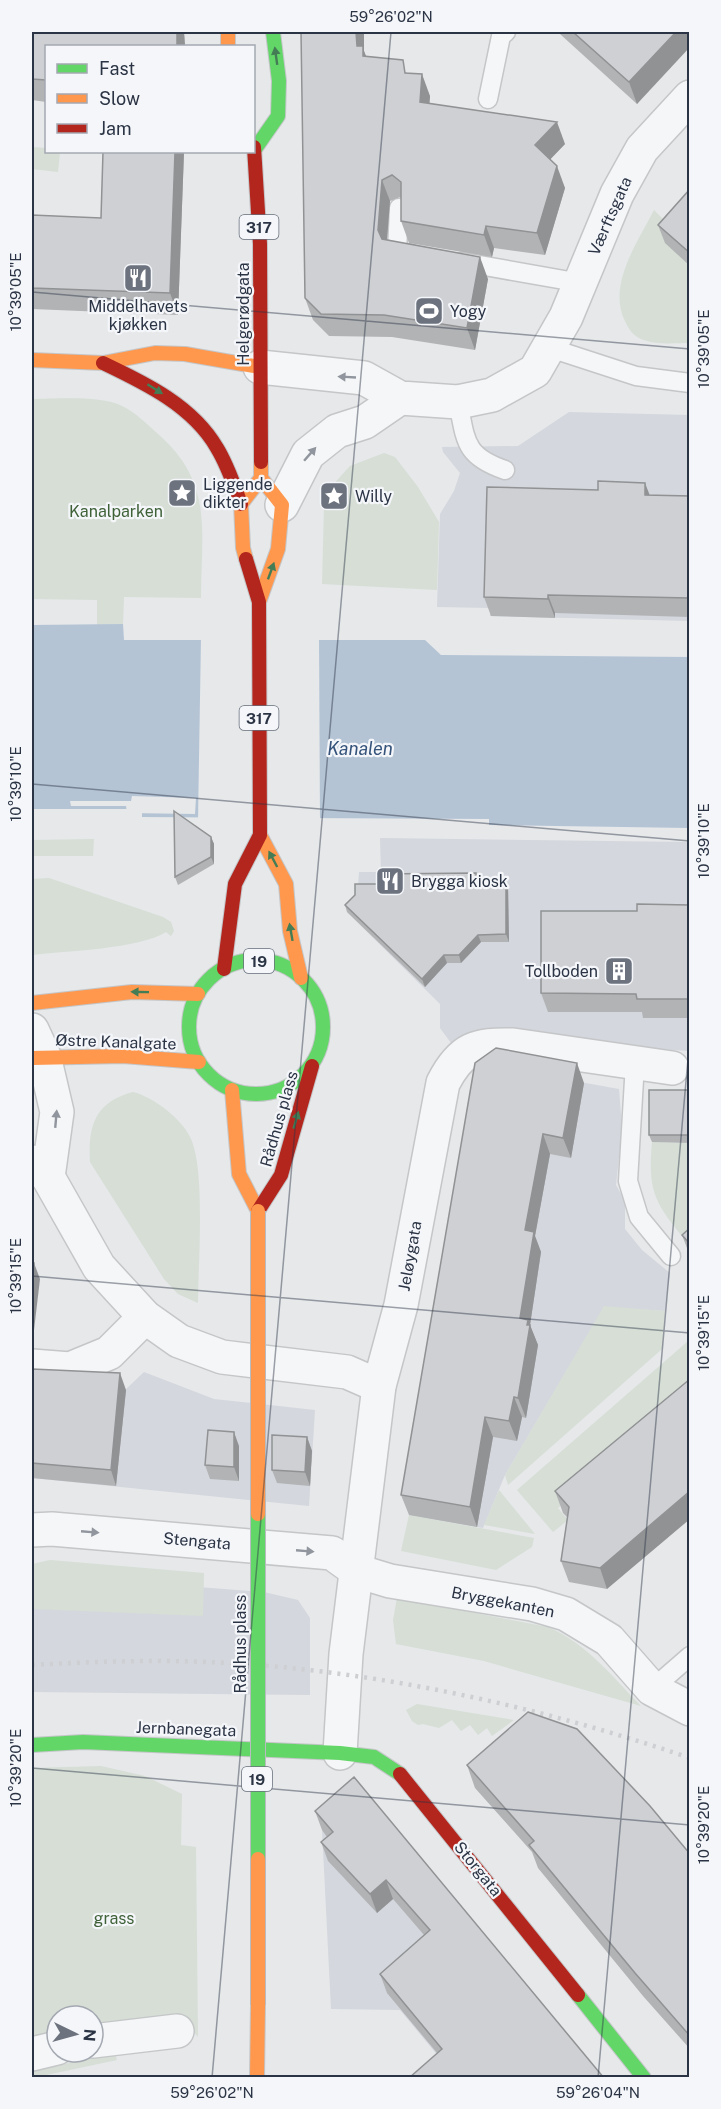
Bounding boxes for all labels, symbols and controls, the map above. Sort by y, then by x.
text: 59°26'02"N [349,8,433,25]
legend [45,45,255,153]
one-way arrow [271,47,280,66]
text: Fast [99,58,135,79]
text: Slow [99,88,140,109]
text: Jam [99,118,132,139]
street label: Værftsgata [584,174,636,258]
road number: 317 [240,215,278,239]
text: 10°39'05"E [7,252,24,332]
restaurant icon: Middelhavets kjøkken [122,262,154,294]
street label: Helgerødgata [234,262,253,366]
sports icon: Yogy [413,295,445,327]
place label: Middelhavets kjøkken [88,297,188,334]
place label: Yogy [450,302,487,321]
text: 10°39'05"E [695,309,712,389]
one-way arrow [337,373,356,382]
one-way arrow [147,384,163,395]
one-way arrow [304,447,317,462]
place label: Liggende dikter [203,475,273,512]
place icon: Liggende dikter [166,477,198,509]
place icon: Willy [318,480,350,512]
place label: Willy [355,487,392,506]
park label: Kanalparken [69,502,163,521]
one-way arrow [266,561,276,579]
road number: 317 [240,706,278,730]
water label: Kanalen [327,738,393,759]
text: 10°39'10"E [7,746,24,822]
text: 10°39'10"E [695,803,712,879]
one-way arrow [268,851,278,868]
restaurant icon: Brygga kiosk [374,865,406,897]
place label: Brygga kiosk [411,872,508,891]
one-way arrow [286,922,295,941]
road number: 19 [244,949,274,973]
building icon: Tollboden [603,955,635,987]
place label: Tollboden [525,962,598,981]
one-way arrow [130,988,149,997]
street label: Østre Kanalgate [55,1030,177,1054]
street label: Rådhus plass [256,1069,302,1169]
one-way arrow [51,1110,61,1129]
one-way arrow [292,1111,301,1129]
street label: Jeløygata [394,1219,426,1293]
text: 10°39'15"E [7,1238,24,1314]
text: 10°39'15"E [695,1295,712,1371]
one-way arrow [80,1527,99,1537]
street label: Stengata [162,1529,232,1553]
one-way arrow [296,1546,315,1556]
street label: Bryggekanten [450,1583,556,1621]
street label: Rådhus plass [231,1595,250,1693]
street label: Jernbanegata [135,1718,237,1740]
text: 10°39'20"E [7,1729,24,1807]
road number: 19 [242,1767,272,1791]
text: 10°39'20"E [695,1786,712,1864]
street label: Storgata [450,1838,506,1900]
park label: grass [94,1909,134,1928]
north arrow [45,2004,105,2064]
text: N [79,2028,99,2042]
text: 59°26'02"N [170,2084,254,2101]
text: 59°26'04"N [556,2084,640,2101]

